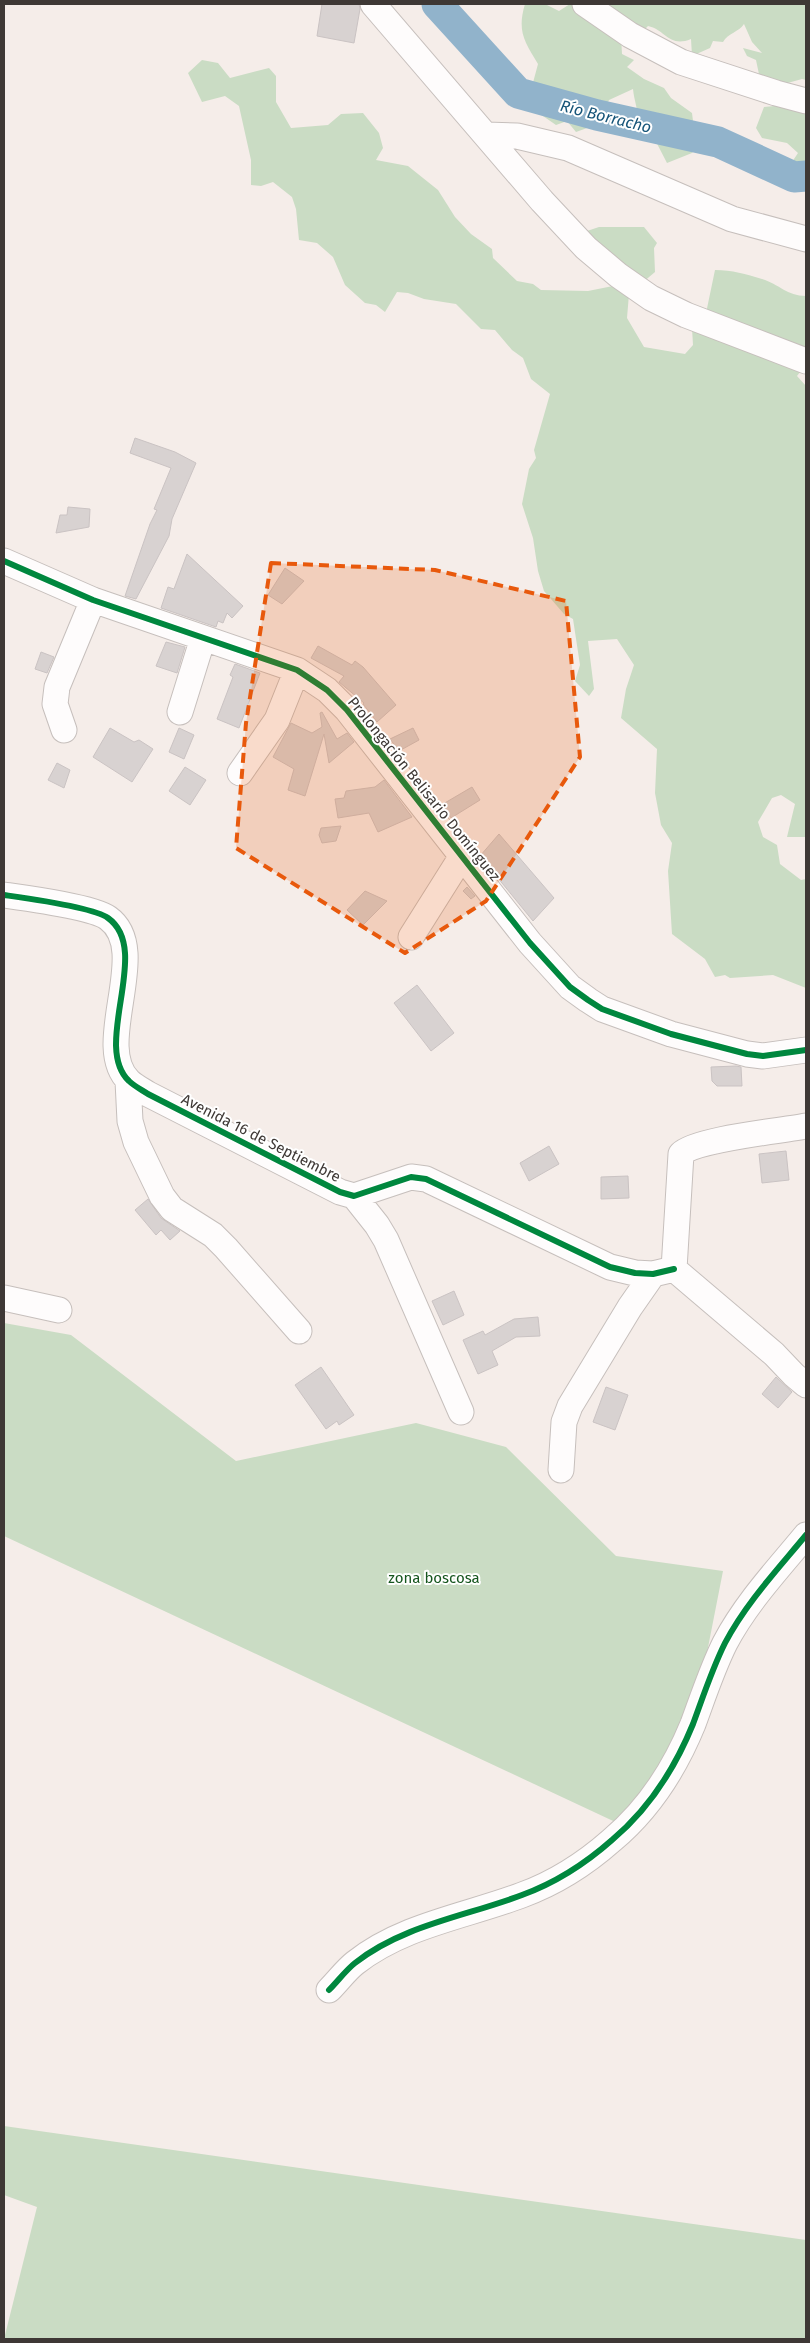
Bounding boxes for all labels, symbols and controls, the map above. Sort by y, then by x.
water label: Río Borracho [558,96,653,137]
street label: Prolongación Belisario Domínguez [344,693,504,885]
street label: Avenida 16 de Septiembre [178,1090,344,1186]
park label: zona boscosa [388,1569,480,1587]

